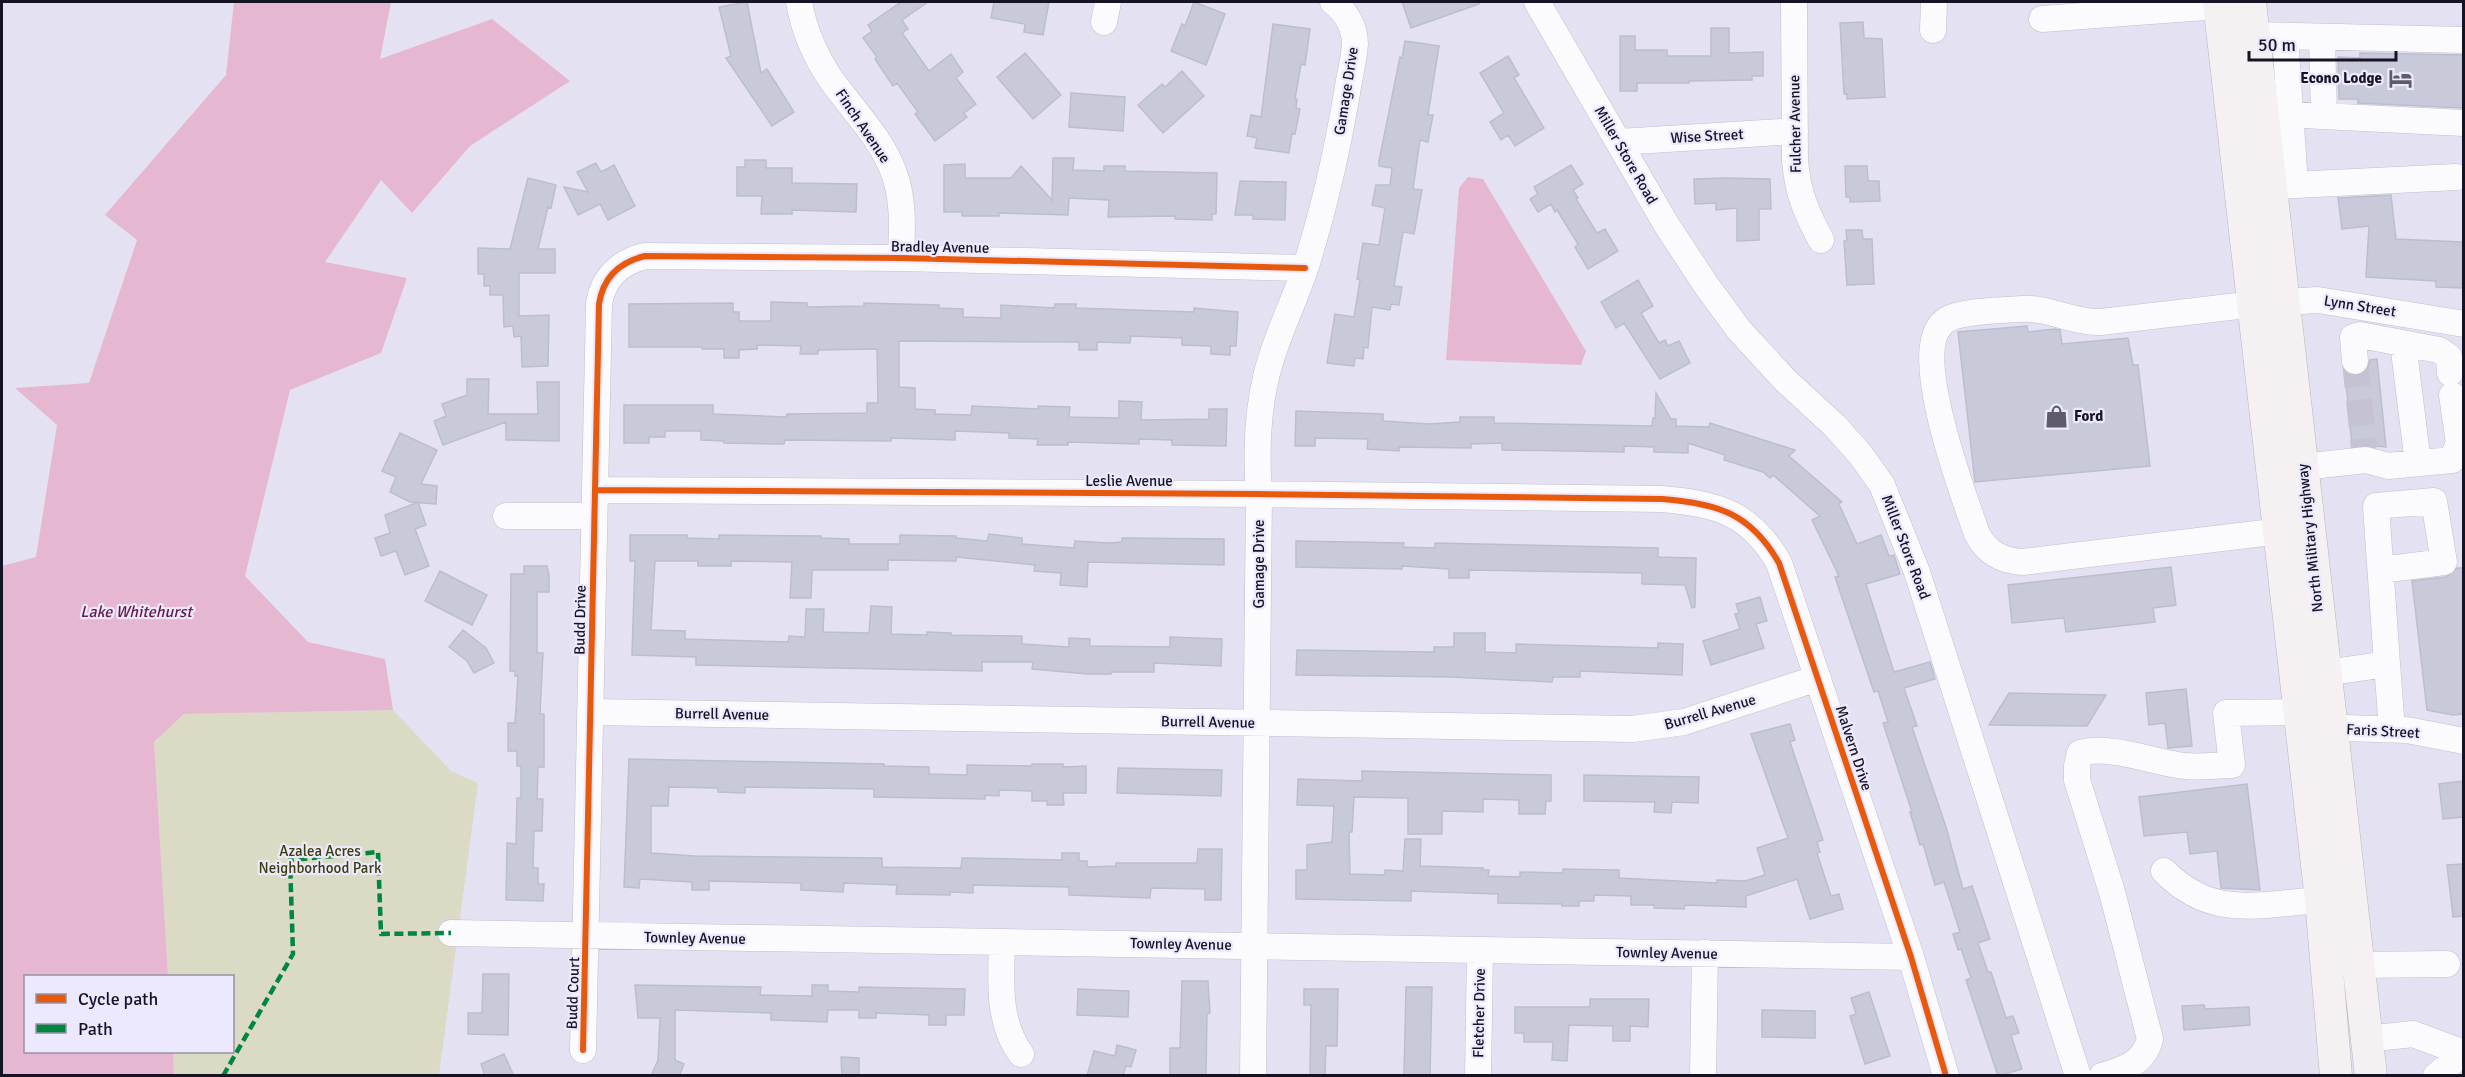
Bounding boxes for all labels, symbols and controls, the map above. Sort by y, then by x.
scale bar [2249,24,2396,62]
text: 50 m [2258,34,2296,56]
street label: Gamage Drive [1330,46,1362,136]
hotel icon: Econo Lodge [2387,65,2413,91]
place label: Econo Lodge [2300,69,2382,87]
street label: Fulcher Avenue [1785,75,1805,173]
street label: Finch Avenue [832,86,894,166]
street label: Miller Store Road [1591,103,1661,207]
street label: Wise Street [1670,125,1744,147]
street label: Bradley Avenue [891,237,989,257]
street label: Lynn Street [2323,291,2397,321]
shop icon: Ford [2043,403,2069,429]
place label: Ford [2074,407,2103,425]
street label: North Military Highway [2293,463,2327,613]
street label: Leslie Avenue [1085,472,1173,490]
street label: Miller Store Road [1878,492,1934,602]
street label: Gamage Drive [1250,519,1268,609]
street label: Budd Drive [570,585,590,655]
water label: Lake Whitehurst [80,602,194,622]
street label: Burrell Avenue [1662,690,1758,734]
street label: Malvern Drive [1832,703,1876,793]
street label: Burrell Avenue [675,704,769,724]
street label: Burrell Avenue [1161,712,1255,732]
street label: Faris Street [2346,720,2420,742]
park label: Azalea Acres Neighborhood Park [259,842,382,877]
street label: Townley Avenue [644,928,746,948]
street label: Townley Avenue [1130,934,1232,954]
street label: Townley Avenue [1616,943,1718,963]
street label: Budd Court [563,956,583,1030]
street label: Fletcher Drive [1469,968,1489,1058]
legend [24,975,234,1053]
text: Cycle path [78,988,158,1010]
text: Path [78,1018,113,1040]

